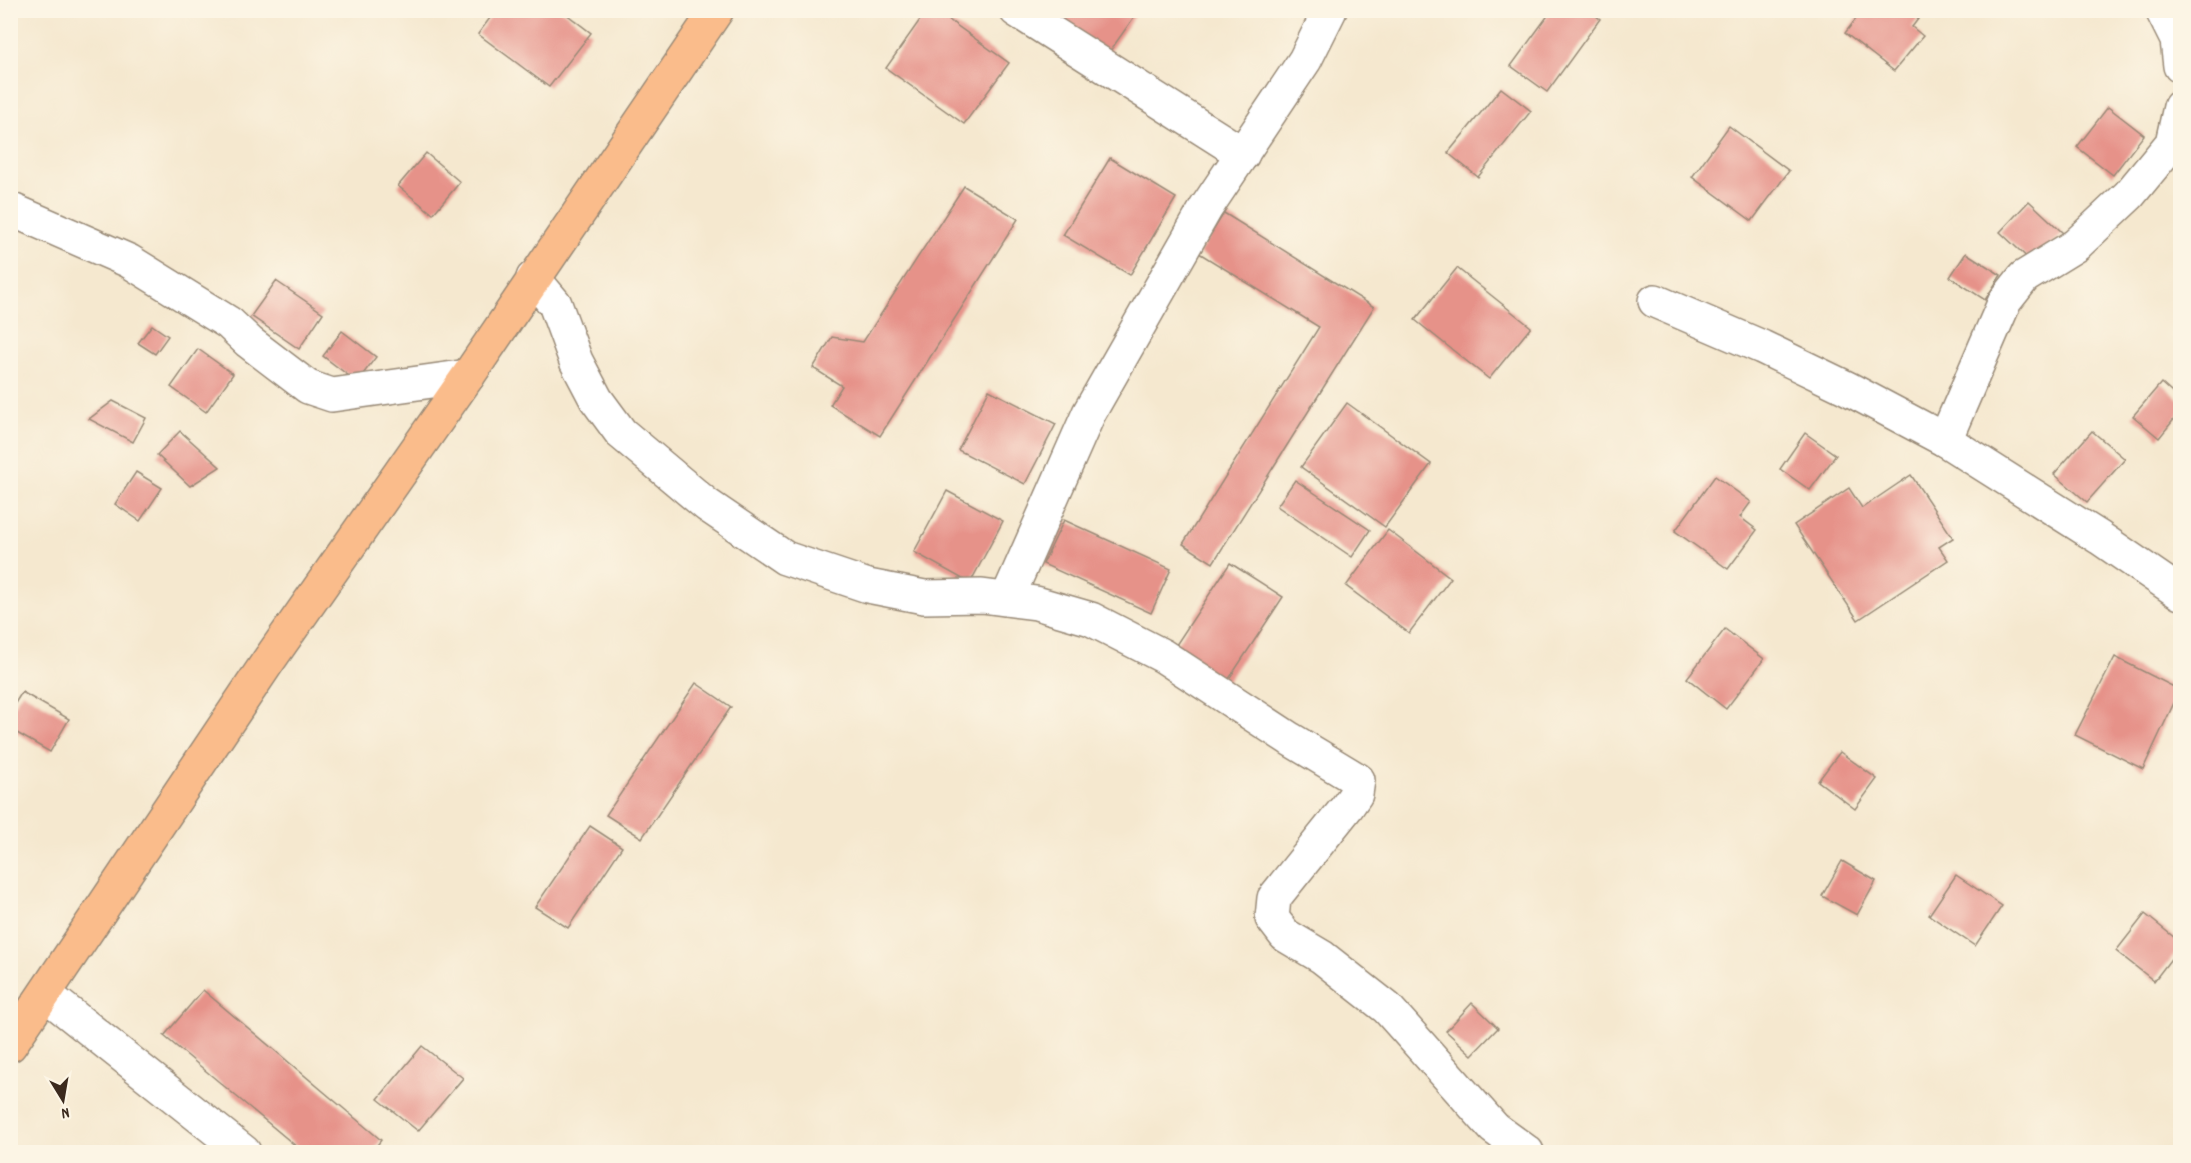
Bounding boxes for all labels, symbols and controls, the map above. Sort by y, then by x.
north arrow [33,1070,93,1130]
text: N [59,1100,71,1124]

